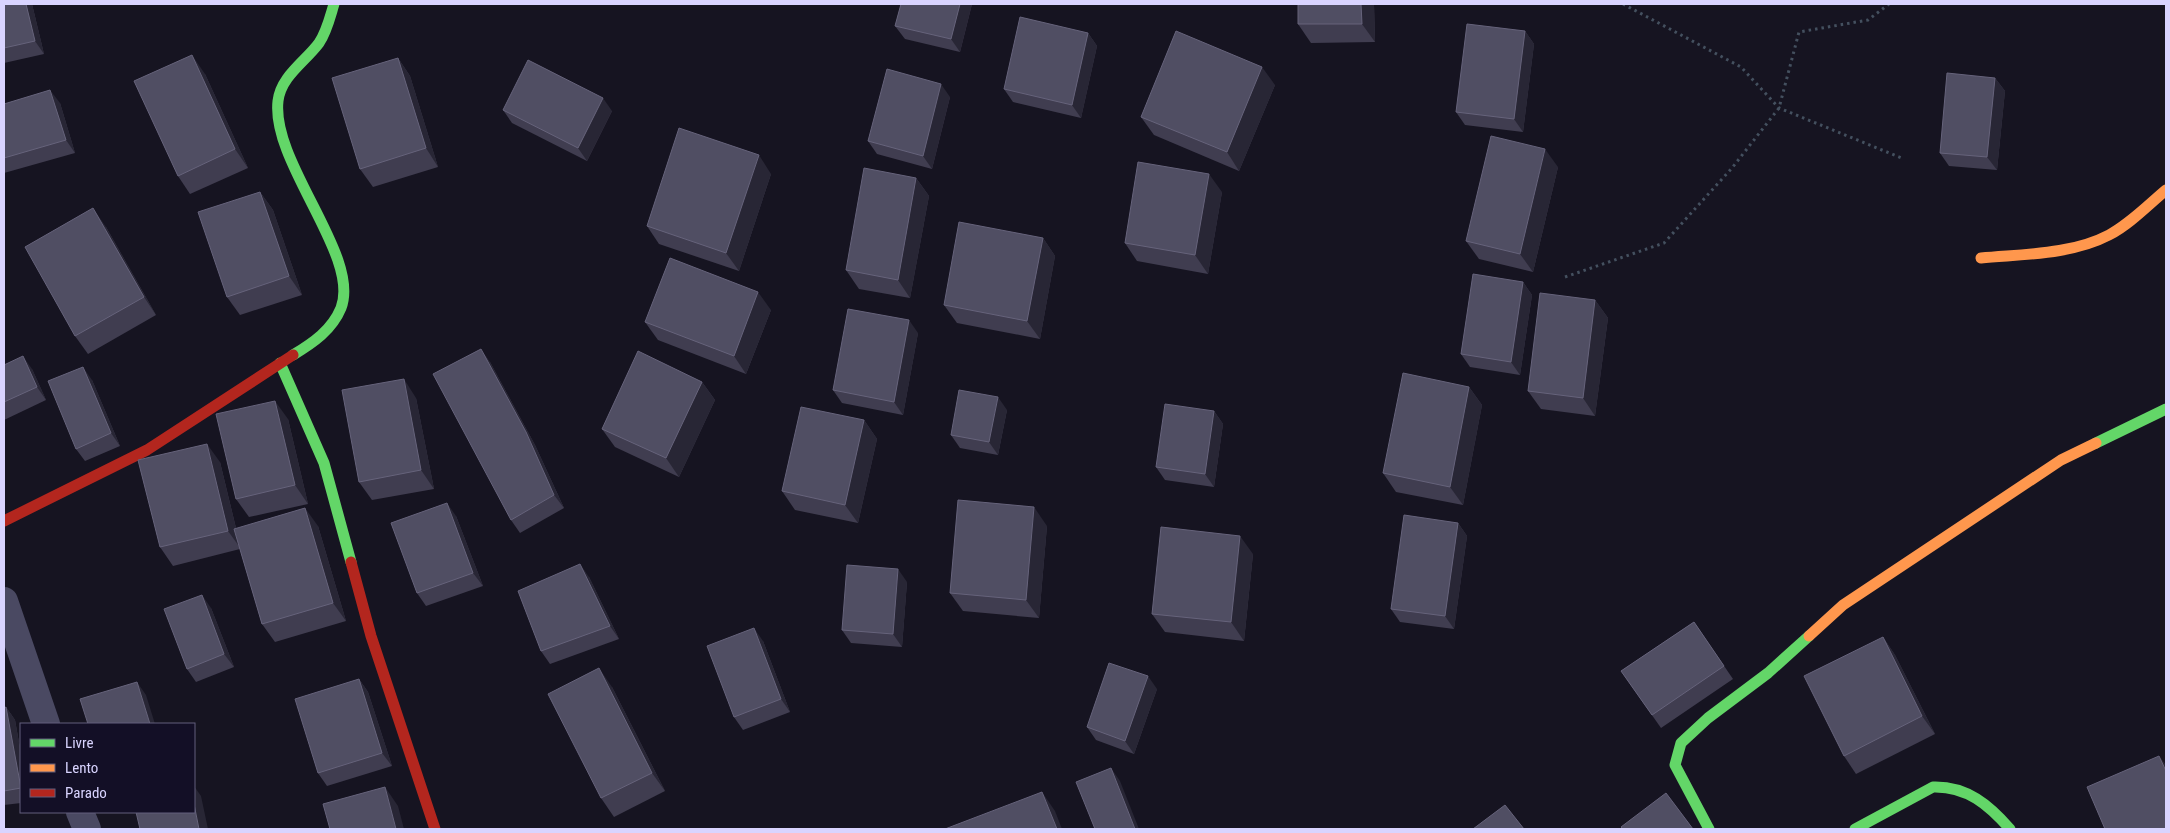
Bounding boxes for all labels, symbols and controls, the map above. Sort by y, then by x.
legend [20,723,195,813]
text: Livre [65,734,93,752]
text: Lento [65,759,98,777]
text: Parado [65,784,107,802]

